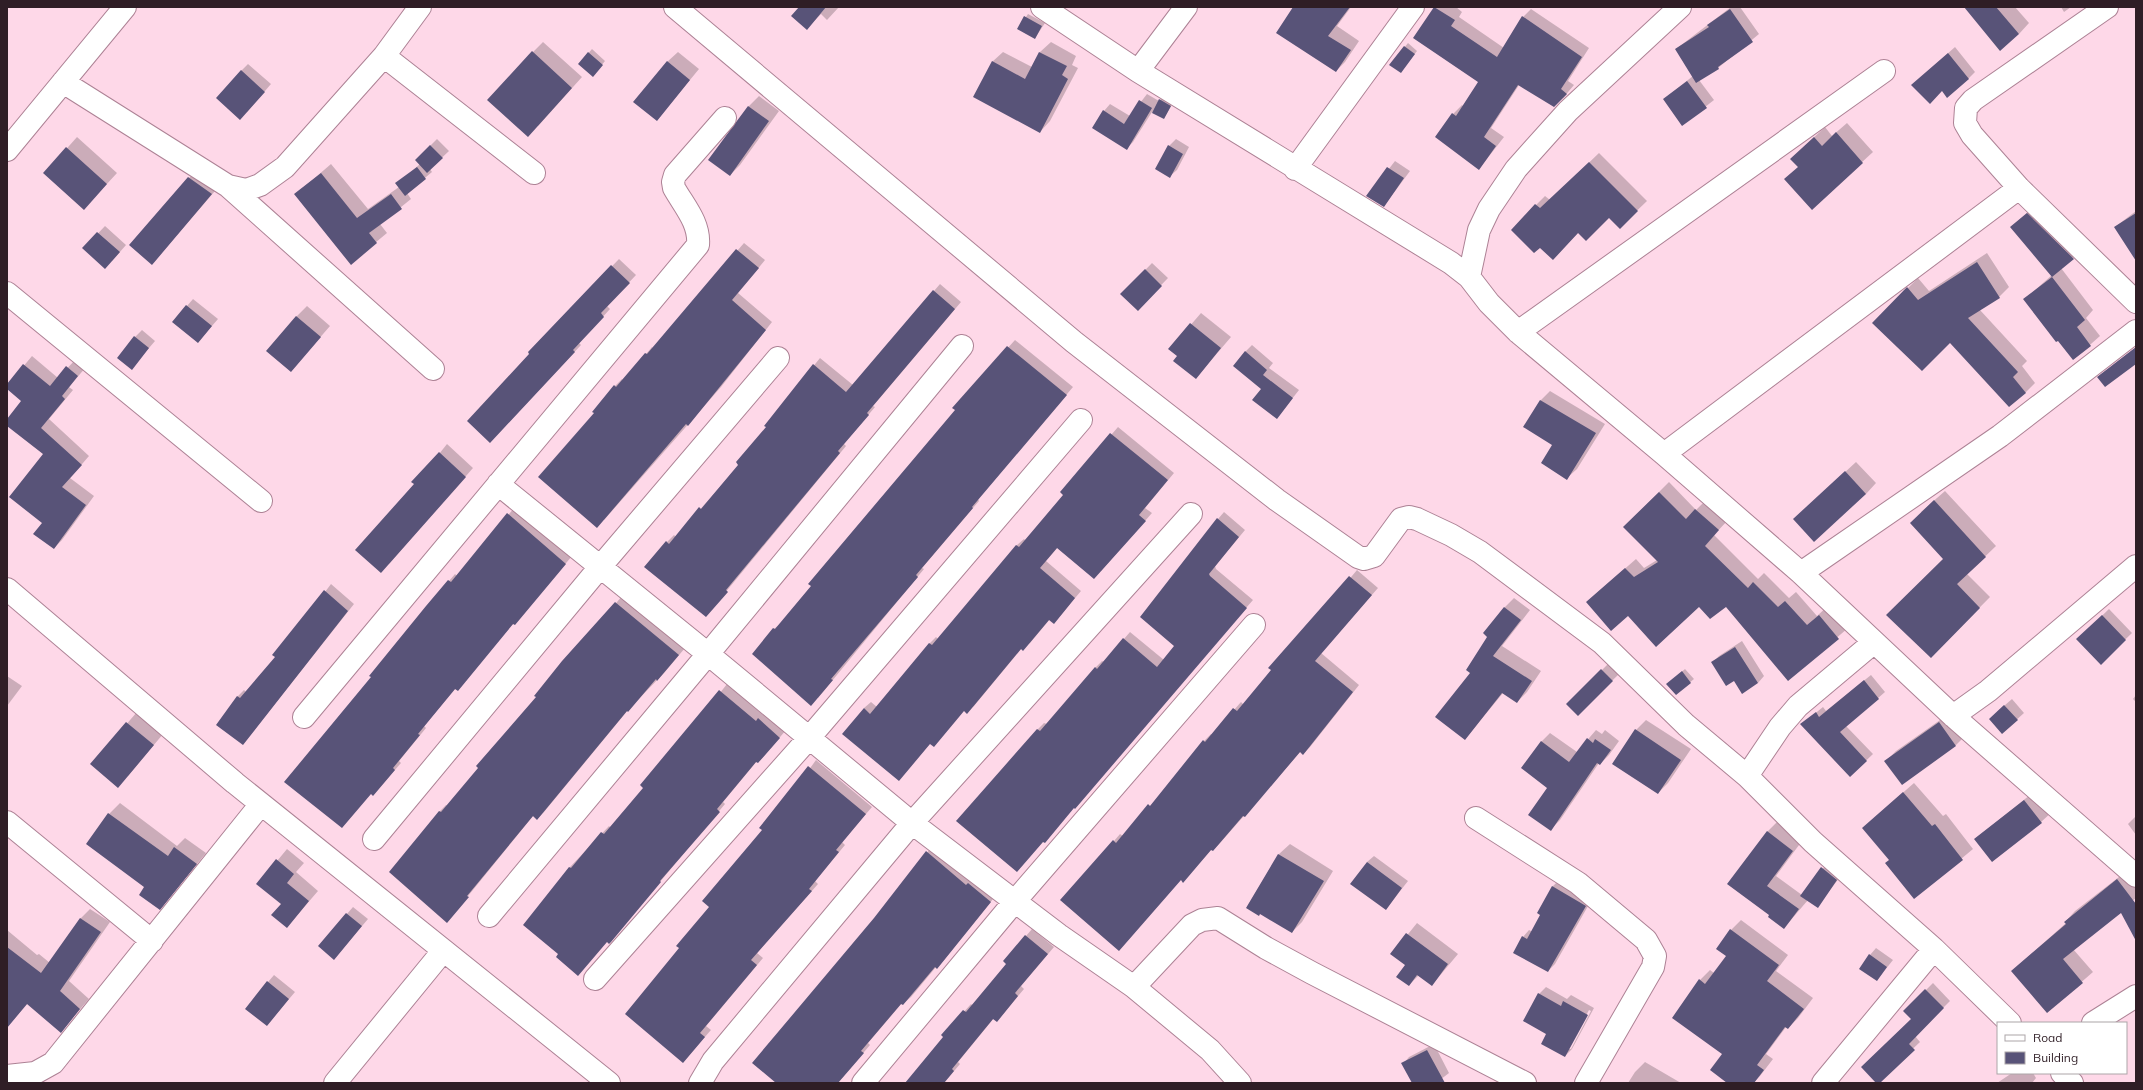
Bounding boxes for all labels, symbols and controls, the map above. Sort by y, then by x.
legend [1997,1022,2127,1074]
text: Road [2033,1030,2062,1045]
text: Building [2033,1050,2078,1065]

